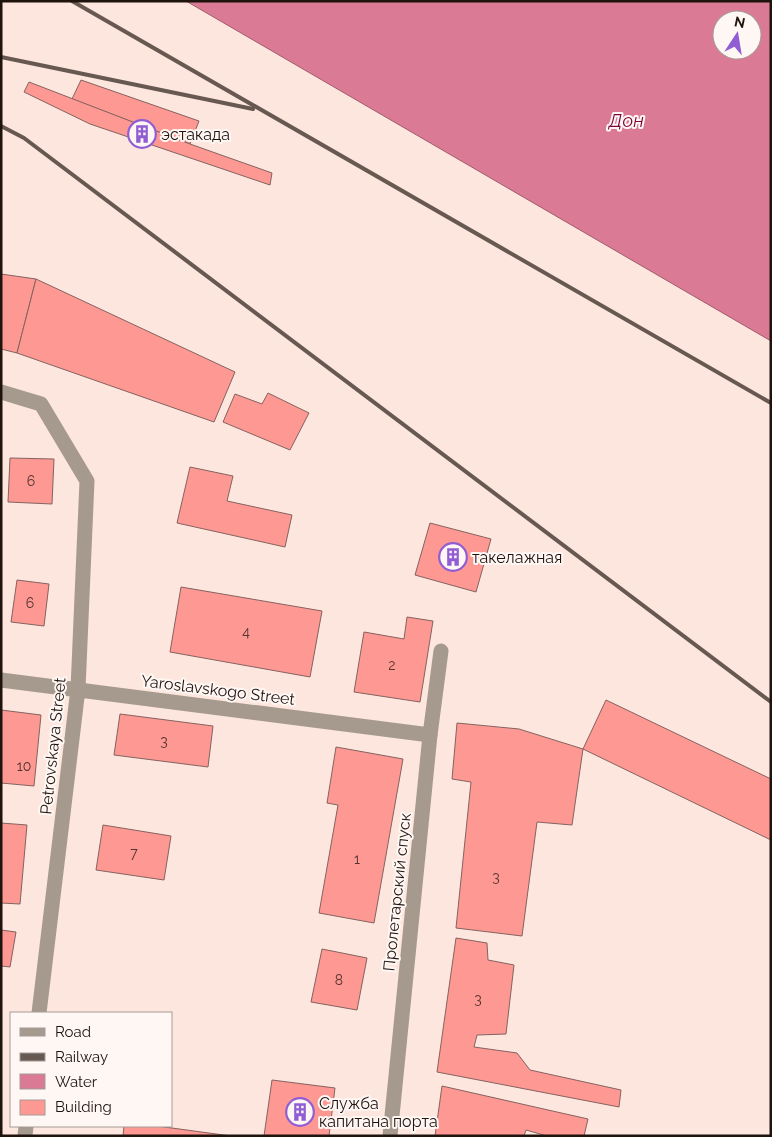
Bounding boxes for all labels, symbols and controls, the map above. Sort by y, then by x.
north arrow [712,10,762,60]
text: N [733,13,747,31]
water label: Дон [607,110,644,131]
building icon: эстакада [127,119,157,149]
place label: эстакада [161,125,230,144]
house number: 6 [27,473,35,489]
building icon: такелажная [438,542,468,572]
place label: такелажная [472,548,562,567]
house number: 6 [26,595,34,611]
house number: 4 [242,624,250,640]
house number: 2 [388,657,396,673]
street label: Yaroslavskogo Street [140,671,297,709]
street label: Petrovskaya Street [36,676,70,815]
house number: 3 [160,733,168,749]
house number: 10 [17,758,31,774]
street label: Пролетарский спуск [379,812,415,972]
house number: 7 [130,845,138,861]
house number: 1 [354,851,360,867]
house number: 3 [492,869,500,885]
house number: 8 [335,972,343,988]
house number: 3 [474,991,482,1007]
legend [10,1012,172,1127]
text: Road [55,1023,91,1041]
text: Railway [55,1048,108,1066]
text: Water [55,1073,98,1091]
place label: Служба капитана порта [319,1094,438,1131]
building icon: Служба капитана порта [285,1097,315,1127]
text: Building [55,1098,112,1116]

